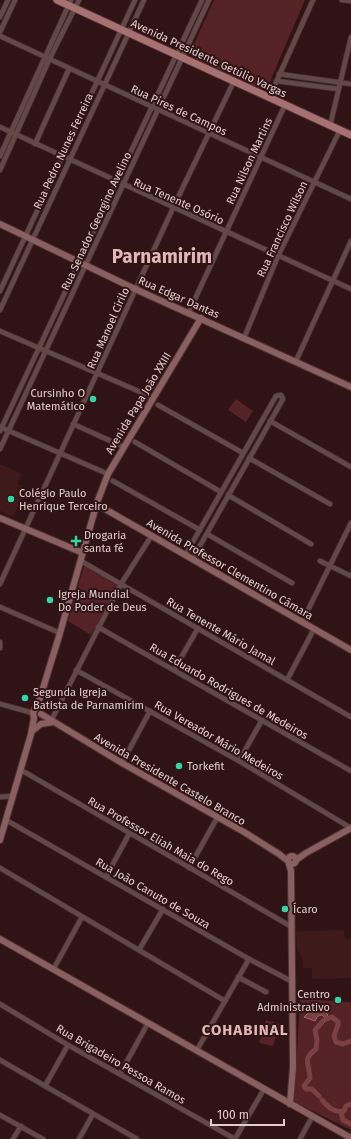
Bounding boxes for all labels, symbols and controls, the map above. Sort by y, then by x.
street label: Avenida Presidente Getúlio Vargas [129,17,289,100]
street label: Rua Pires de Campos [129,82,229,138]
street label: Rua Pedro Nunes Ferreira [31,91,96,211]
street label: Rua Nilson Martins [224,116,275,207]
street label: Rua Senador Georgino Avelino [59,150,134,293]
street label: Rua Tenente Osório [132,176,226,227]
street label: Rua Francisco Wilson [254,179,310,279]
district label: Parnamirim [112,245,212,268]
street label: Rua Edgar Dantas [136,274,221,321]
street label: Rua Manoel Cirilo [85,285,132,371]
street label: Avenida Papa João XXIII [103,350,174,456]
place label: Cursinho O Matemático [27,387,85,413]
marker: Cursinho O Matemático [88,394,98,404]
place label: Colégio Paulo Henrique Terceiro [19,487,108,513]
marker: Colégio Paulo Henrique Terceiro [6,494,16,504]
street label: Avenida Professor Clementino Câmara [144,516,315,623]
place label: Drogaria santa fé [84,529,126,555]
marker: Drogaria santa fé [71,536,81,546]
place label: Igreja Mundial Do Poder de Deus [58,588,147,614]
marker: Igreja Mundial Do Poder de Deus [45,595,55,605]
street label: Rua Tenente Mário Jamal [164,595,278,668]
street label: Rua Eduardo Rodrigues de Medeiros [147,641,310,742]
place label: Segunda Igreja Batista de Parnamirim [33,686,144,712]
marker: Segunda Igreja Batista de Parnamirim [20,693,30,703]
street label: Rua Vereador Mário Medeiros [152,698,286,783]
street label: Avenida Presidente Castelo Branco [92,731,248,828]
place label: Torkefit [187,760,225,773]
marker: Torkefit [174,761,184,771]
street label: Rua Professor Eliah Maia do Rego [86,794,236,889]
street label: Rua João Canuto de Souza [93,855,212,932]
place label: Ícaro [293,902,318,916]
marker: Ícaro [280,904,290,914]
place label: Centro Administrativo [257,988,330,1014]
marker: Centro Administrativo [333,995,343,1005]
district label: COHABINAL [202,1021,288,1039]
street label: Rua Brigadeiro Pessoa Ramos [54,1022,188,1107]
scale bar [211,1101,284,1127]
text: 100 m [217,1108,249,1122]

